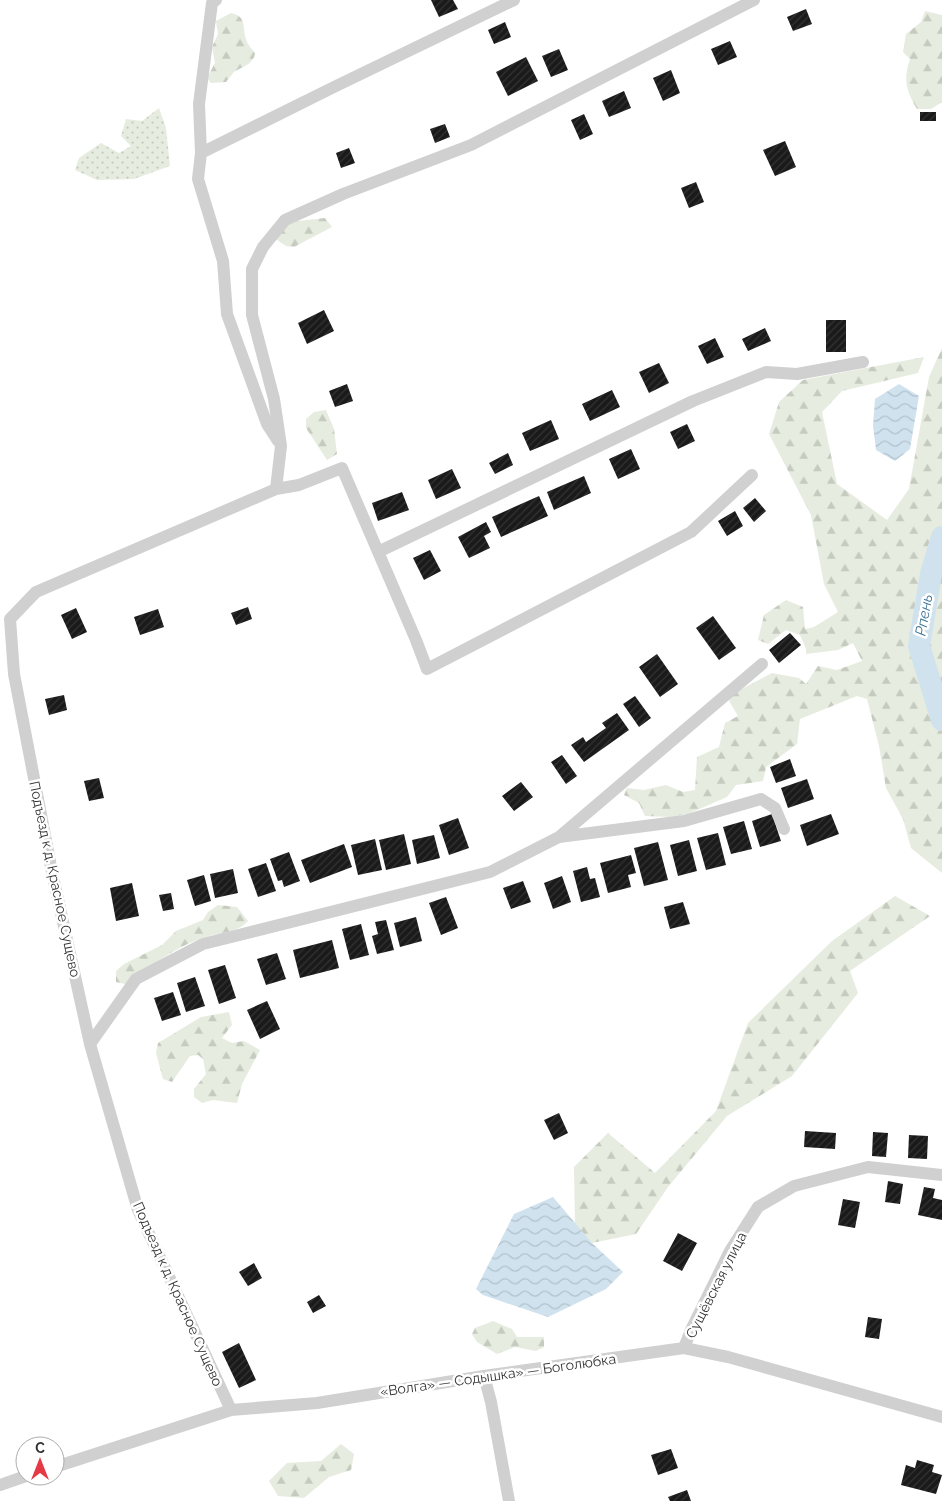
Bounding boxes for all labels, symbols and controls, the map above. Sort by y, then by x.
water label: Рпень [911,593,937,637]
street label: Подъезд к д. Красное Сущево [26,779,84,979]
street label: Подъезд к д. Красное Сущево [130,1199,226,1389]
street label: Сущёвская улица [682,1229,750,1341]
street label: «Волга» — Содышка» — Боголюбка [379,1351,617,1399]
north arrow [15,1436,65,1486]
text: С [35,1440,45,1456]

